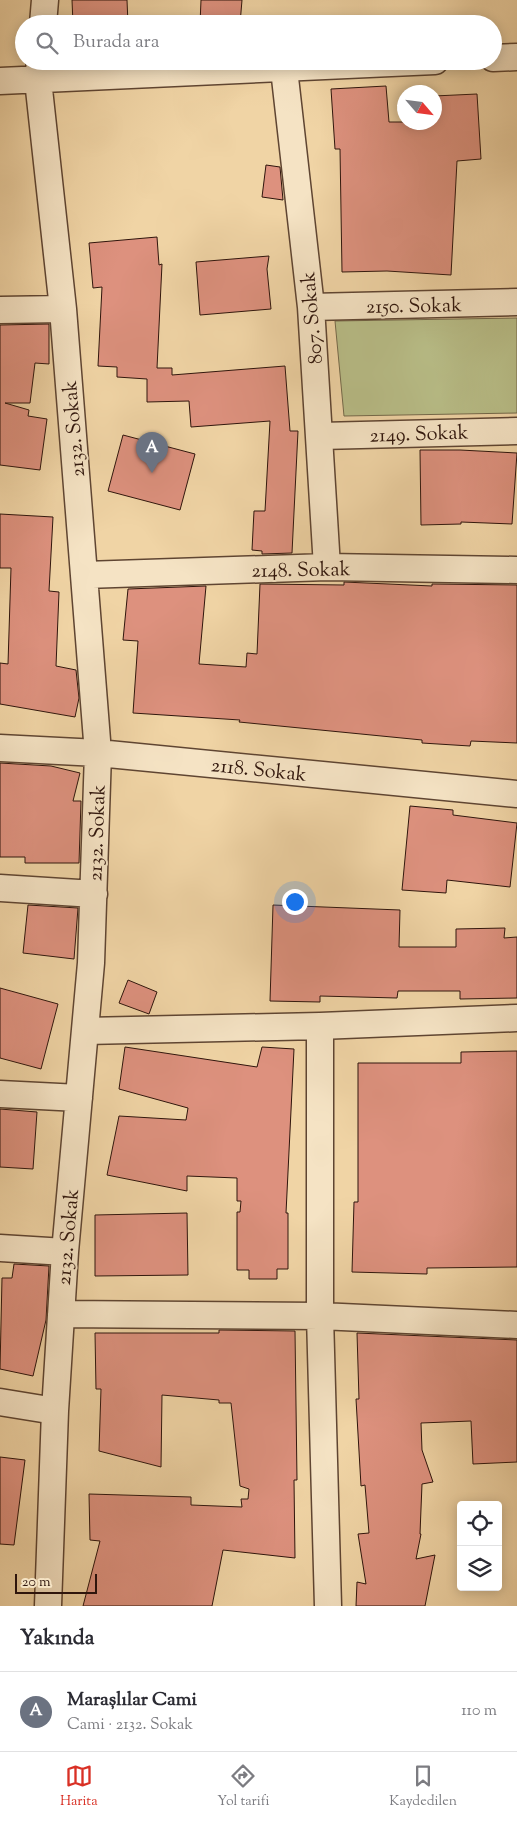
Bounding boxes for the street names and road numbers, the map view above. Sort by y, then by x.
street label: 807. Sokak [295,270,332,365]
street label: 2150. Sokak [366,292,462,323]
street label: 2132. Sokak [57,379,94,478]
street label: 2149. Sokak [369,419,469,452]
street label: 2148. Sokak [251,556,351,587]
street label: 2118. Sokak [210,752,308,791]
street label: 2132. Sokak [82,784,115,882]
street label: 2132. Sokak [51,1188,88,1287]

